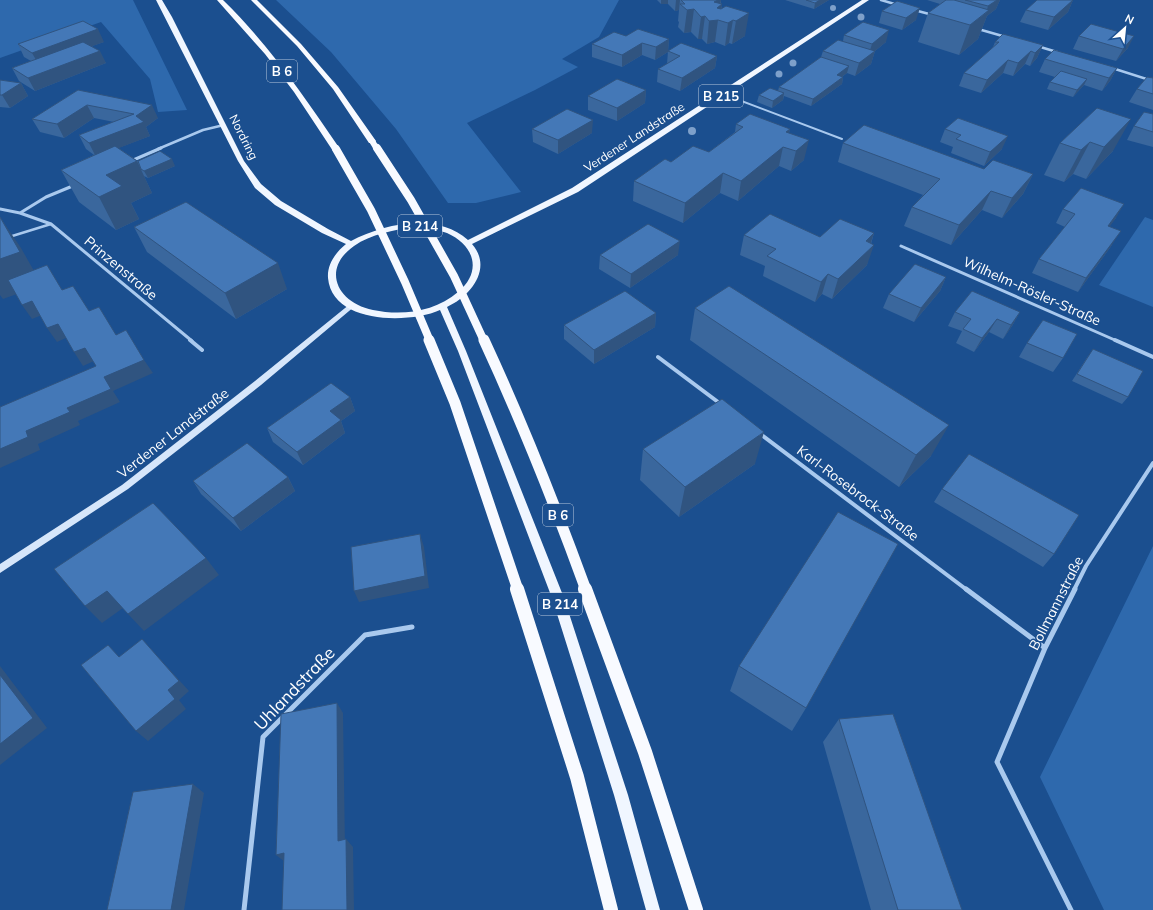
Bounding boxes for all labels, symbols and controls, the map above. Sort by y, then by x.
north arrow [1105,8,1145,48]
text: N [1123,11,1136,27]
road number: B 6 [267,60,297,82]
road number: B 215 [699,85,743,107]
street label: Verdener Landstraße [581,99,687,175]
street label: Nordring [226,112,262,162]
road number: B 214 [398,215,442,237]
street label: Prinzenstraße [81,232,161,304]
street label: Wilhelm-Rösler-Straße [960,252,1104,330]
street label: Verdener Landstraße [114,384,232,482]
street label: Karl-Rosebrock-Straße [793,441,923,545]
road number: B 6 [543,504,573,526]
street label: Bollmannstraße [1025,553,1087,653]
road number: B 214 [538,593,582,615]
street label: Uhlandstraße [249,642,339,734]

